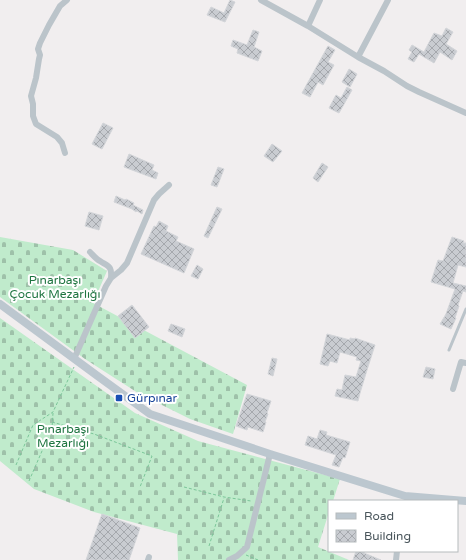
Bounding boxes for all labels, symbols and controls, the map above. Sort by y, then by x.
park label: Pınarbaşı Çocuk Mezarlığı [10,273,100,301]
place label: Gürpınar [127,391,178,405]
marker: Gürpınar [114,393,124,403]
park label: Pınarbaşı Mezarlığı [37,422,89,450]
legend [328,500,458,552]
text: Road [364,509,394,523]
text: Building [364,529,411,543]

